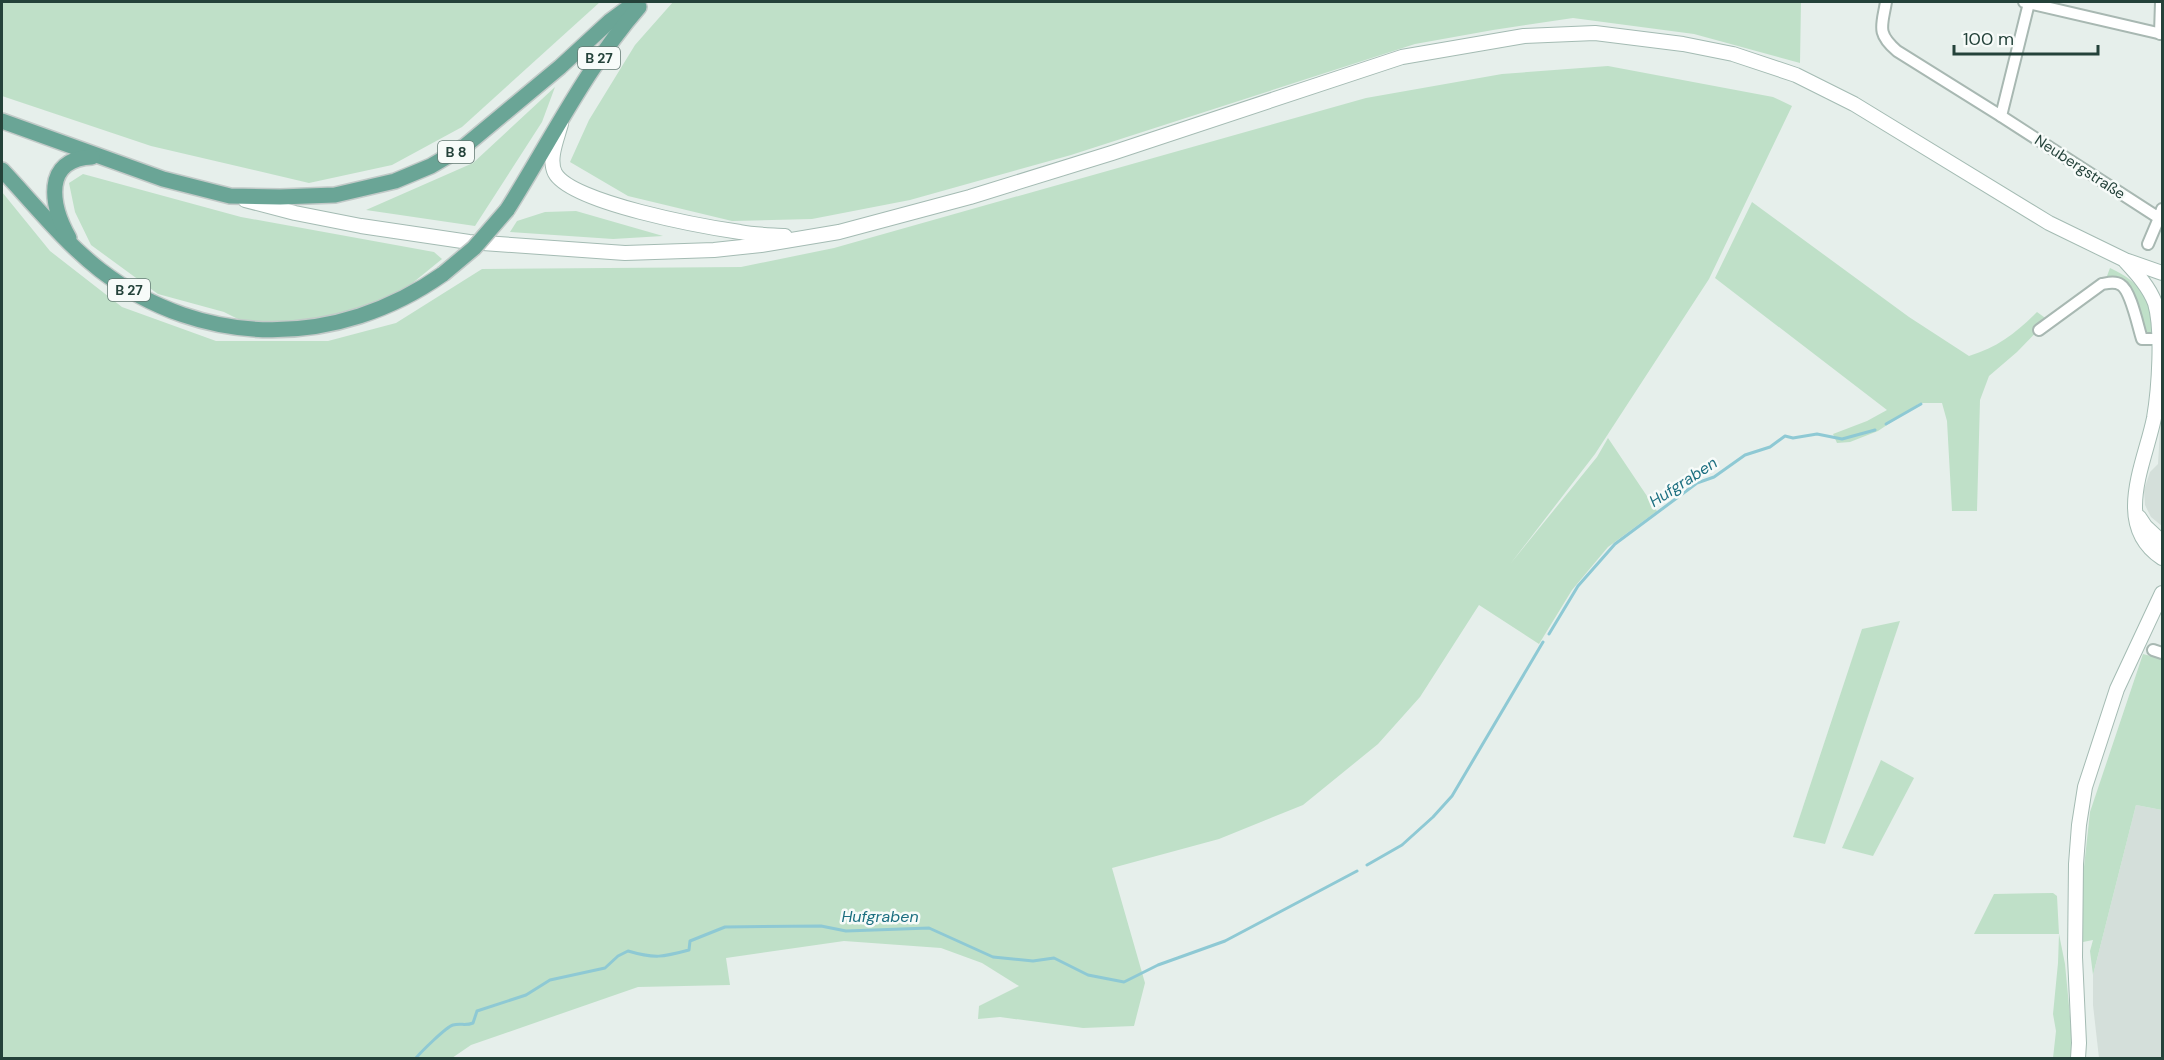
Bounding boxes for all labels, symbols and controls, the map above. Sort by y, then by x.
scale bar [1954,18,2098,56]
text: 100 m [1963,27,2014,51]
road number: B 27 [578,47,620,69]
street label: Neubergstraße [2031,130,2129,204]
road number: B 8 [438,141,474,163]
road number: B 27 [108,279,150,301]
water label: Hufgraben [1645,452,1721,512]
water label: Hufgraben [841,906,919,927]

